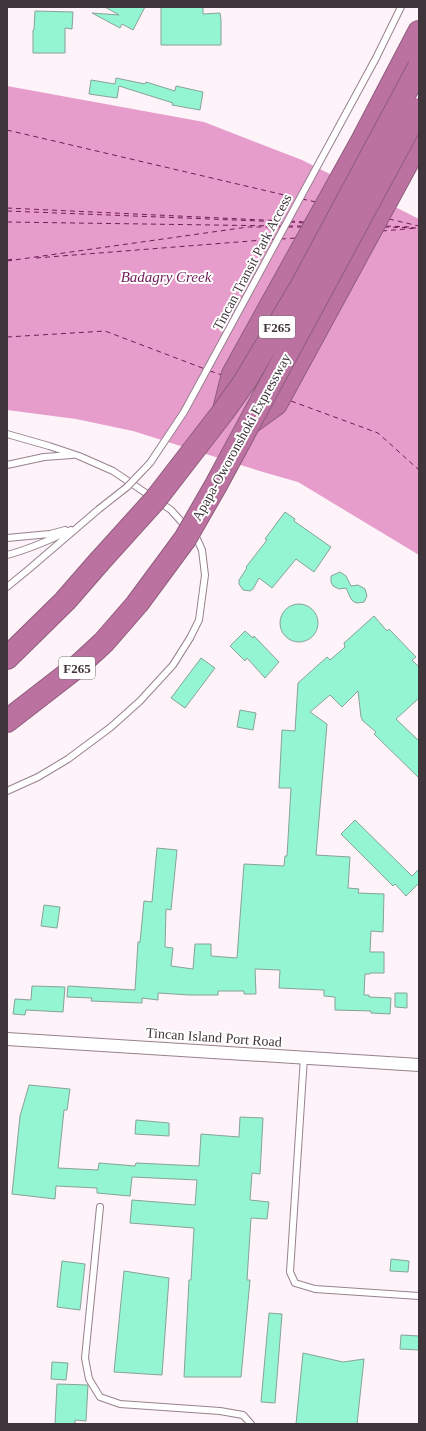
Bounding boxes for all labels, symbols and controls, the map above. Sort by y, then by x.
street label: Tincan Transit Park Access [210,191,295,333]
water label: Badagry Creek [121,269,212,285]
road number: F265 [259,316,295,338]
street label: Apapa-Oworonshoki Expressway [189,351,294,523]
road number: F265 [59,657,95,679]
street label: Tincan Island Port Road [146,1025,282,1050]

